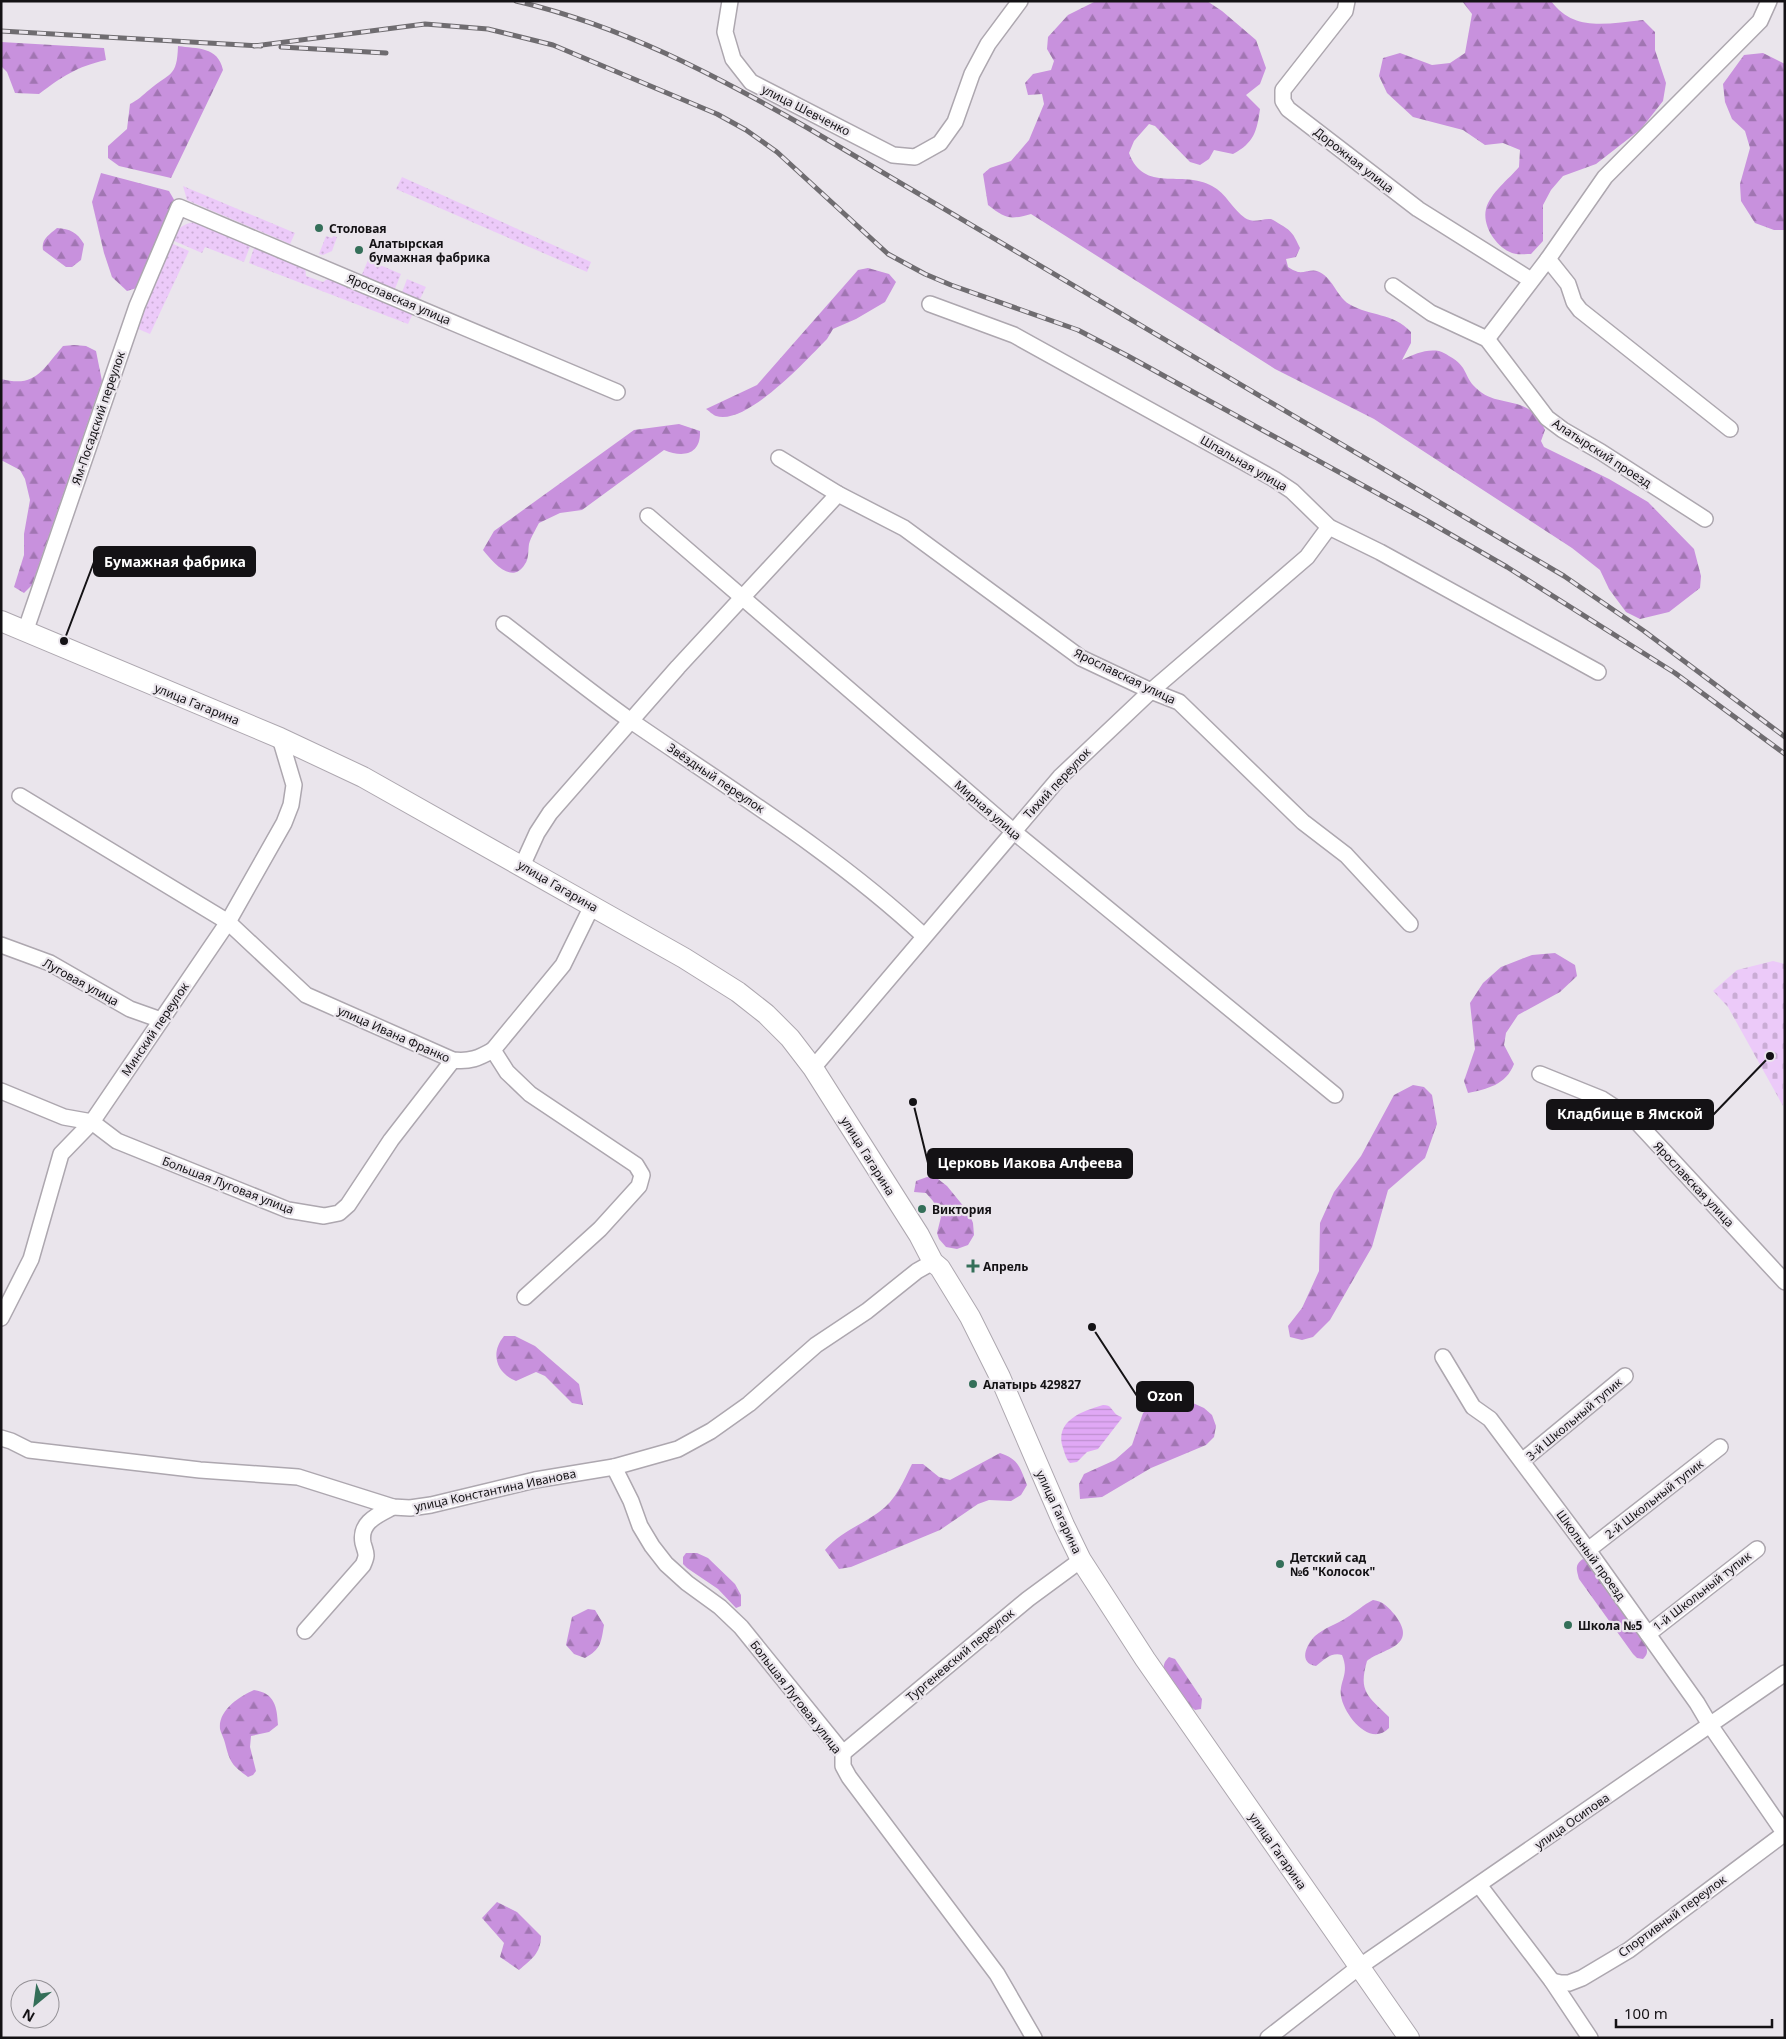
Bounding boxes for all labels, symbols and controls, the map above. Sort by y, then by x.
street label: улица Шевченко [759,80,853,140]
street label: Дорожная улица [1310,123,1398,197]
place label: Столовая [329,220,387,237]
marker: Столовая [313,222,325,234]
place label: Алатырская бумажная фабрика [369,235,490,266]
marker: Алатырская бумажная фабрика [353,244,365,256]
street label: Ярославская улица [344,269,454,329]
street label: Ям-Посадский переулок [67,348,129,487]
street label: Алатырский проезд [1549,415,1655,492]
street label: Шпальная улица [1197,431,1291,495]
callout: Бумажная фабрика [94,547,255,576]
text: Бумажная фабрика [104,552,246,571]
street label: Ярославская улица [1071,644,1179,708]
street label: улица Гагарина [152,679,242,729]
street label: Звёздный переулок [664,739,769,817]
street label: Тихий переулок [1020,743,1095,822]
street label: Мирная улица [951,776,1025,844]
street label: улица Гагарина [515,856,601,916]
street label: Луговая улица [40,954,122,1010]
street label: Минский переулок [117,978,193,1079]
street label: улица Ивана Франко [335,1002,453,1066]
callout: Кладбище в Ямской [1547,1100,1713,1129]
text: Кладбище в Ямской [1557,1104,1703,1123]
street label: улица Гагарина [837,1113,899,1199]
street label: Ярославская улица [1650,1138,1738,1230]
callout: Церковь Иакова Алфеева [928,1149,1132,1178]
street label: Большая Луговая улица [160,1152,296,1218]
text: Церковь Иакова Алфеева [938,1153,1122,1172]
place label: Виктория [932,1201,992,1218]
marker: Виктория [916,1203,928,1215]
place label: Апрель [983,1258,1028,1275]
marker: Апрель [967,1260,979,1272]
street label: 3-й Школьный тупик [1522,1373,1626,1464]
place label: Алатырь 429827 [983,1376,1081,1393]
marker: Алатырь 429827 [967,1378,979,1390]
callout: Ozon [1137,1382,1193,1411]
text: Ozon [1147,1386,1183,1405]
street label: 2-й Школьный тупик [1601,1455,1707,1543]
street label: улица Константина Иванова [412,1465,578,1515]
street label: улица Гагарина [1032,1468,1086,1556]
street label: Школьный проезд [1552,1506,1630,1604]
street label: 1-й Школьный тупик [1649,1547,1755,1635]
place label: Детский сад №6 "Колосок" [1290,1549,1375,1580]
marker: Детский сад №6 "Колосок" [1274,1558,1286,1570]
street label: Тургеневский переулок [902,1604,1018,1705]
place label: Школа №5 [1578,1617,1642,1634]
marker: Школа №5 [1562,1619,1574,1631]
street label: Большая Луговая улица [746,1637,846,1757]
street label: улица Осипова [1531,1789,1613,1853]
street label: улица Гагарина [1245,1809,1311,1893]
street label: Спортивный переулок [1615,1871,1730,1961]
north arrow [10,1979,60,2029]
scale bar [1616,1996,1772,2028]
text: 100 m [1624,2003,1668,2023]
text: N [19,2005,38,2027]

